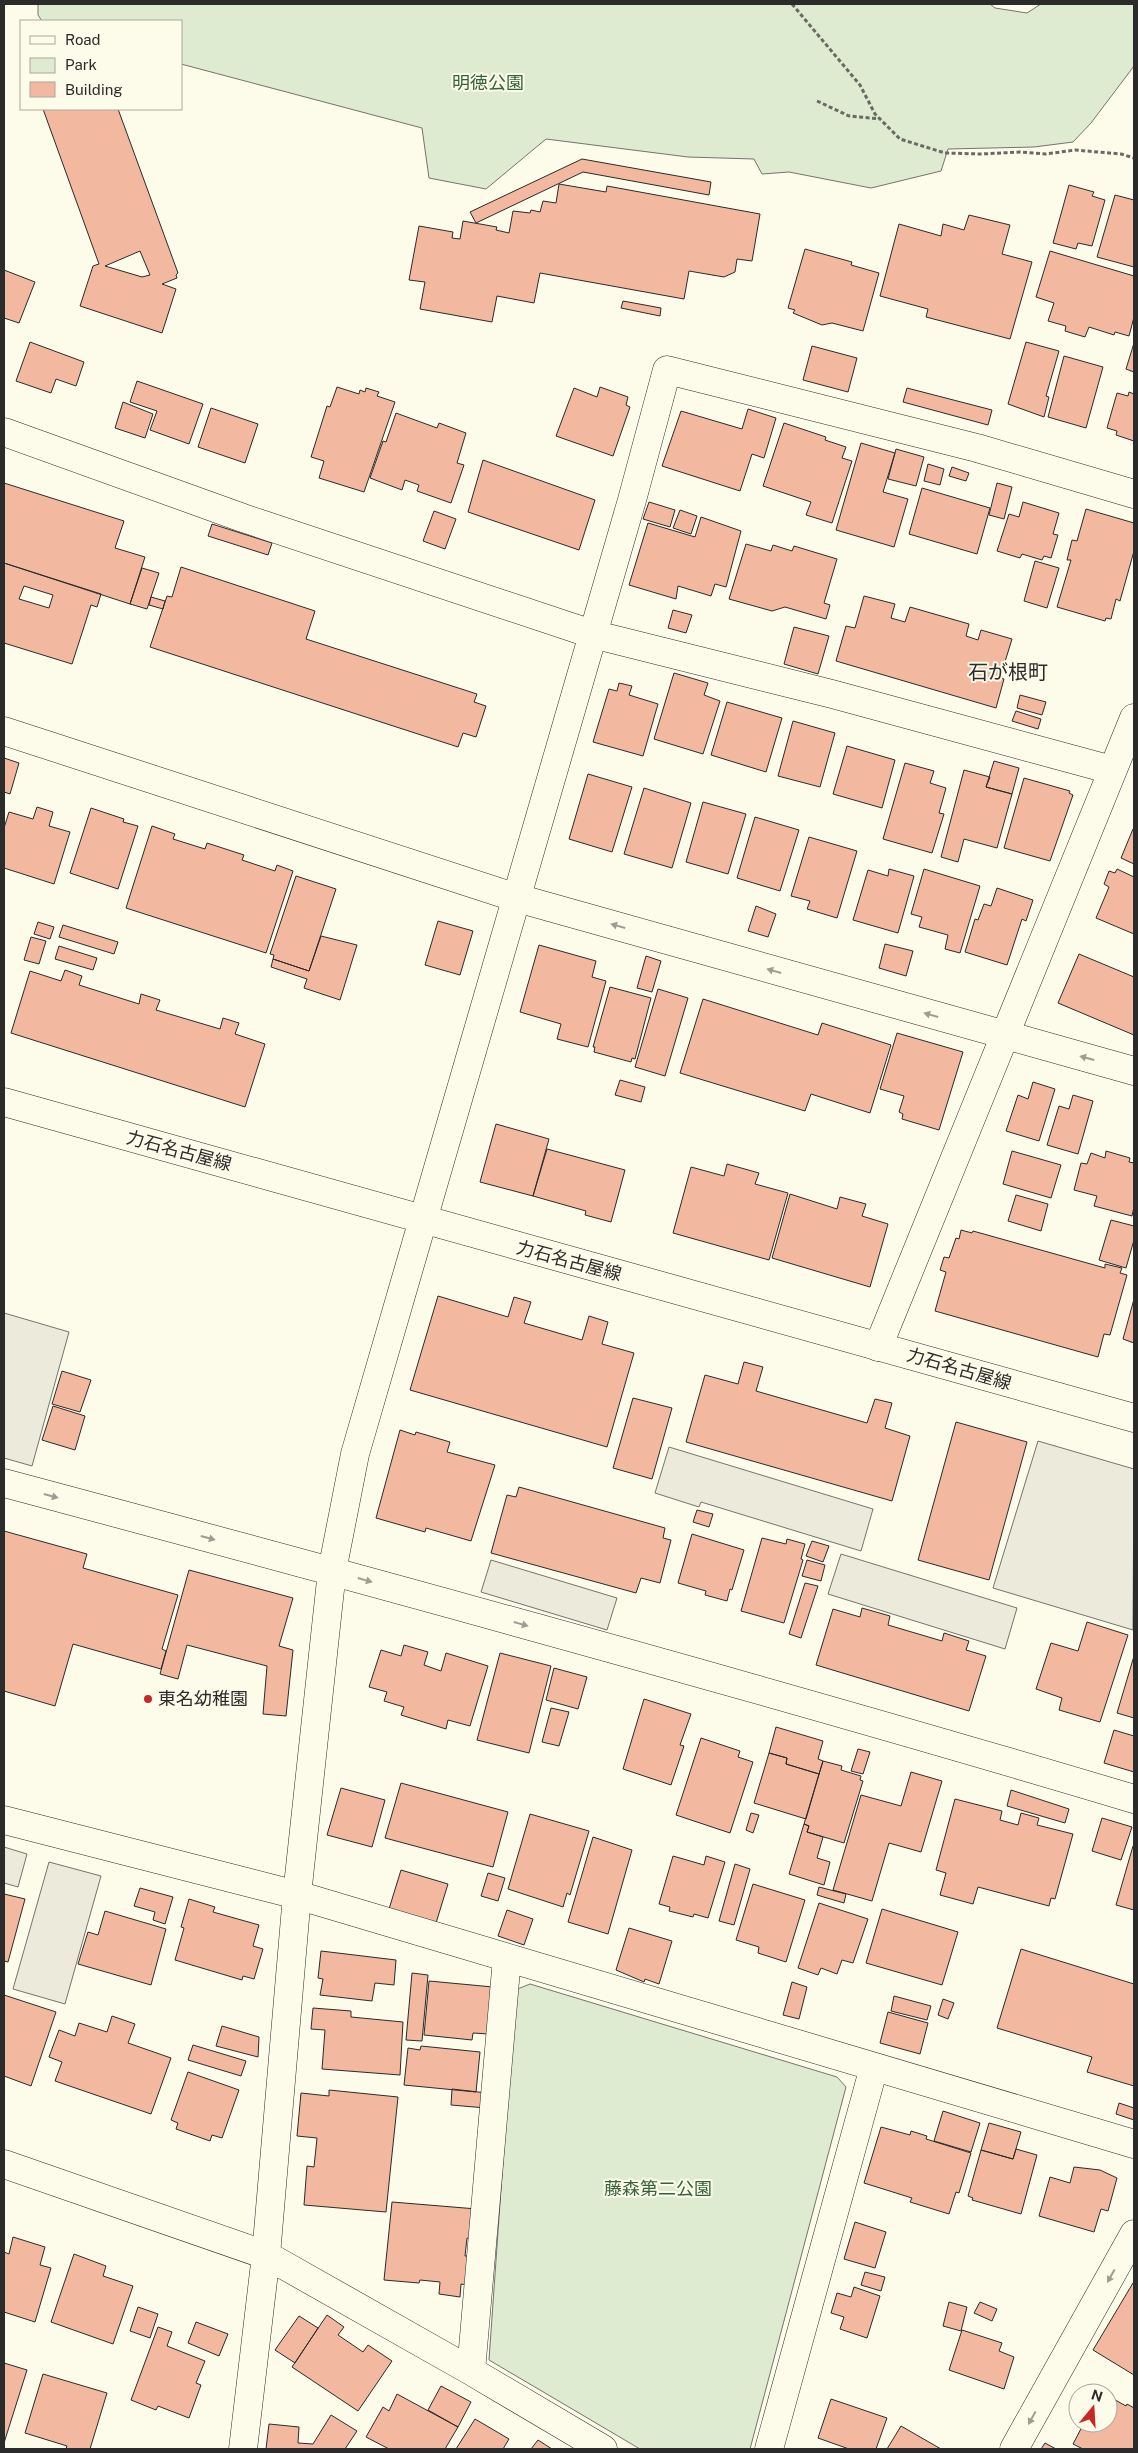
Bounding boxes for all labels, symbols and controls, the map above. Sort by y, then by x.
legend [20,20,182,110]
text: Road [65,31,101,48]
text: Park [65,56,97,73]
park label: 明徳公園 [452,72,524,93]
text: Building [65,81,123,98]
district label: 石が根町 [968,660,1048,684]
one-way arrow [610,922,625,930]
one-way arrow [767,966,782,974]
one-way arrow [923,1011,938,1019]
one-way arrow [1080,1054,1095,1062]
street label: 力石名古屋線 [124,1126,234,1175]
street label: 力石名古屋線 [514,1236,624,1285]
street label: 力石名古屋線 [904,1344,1014,1393]
one-way arrow [43,1492,58,1500]
one-way arrow [200,1534,215,1542]
one-way arrow [357,1576,372,1584]
one-way arrow [514,1620,529,1628]
place label: 東名幼稚園 [158,1688,248,1709]
marker: 東名幼稚園 [142,1693,154,1705]
park label: 藤森第二公園 [604,2178,712,2199]
one-way arrow [1106,2270,1115,2283]
north arrow [1068,2383,1118,2433]
text: N [1089,2386,1105,2405]
one-way arrow [1027,2412,1036,2425]

